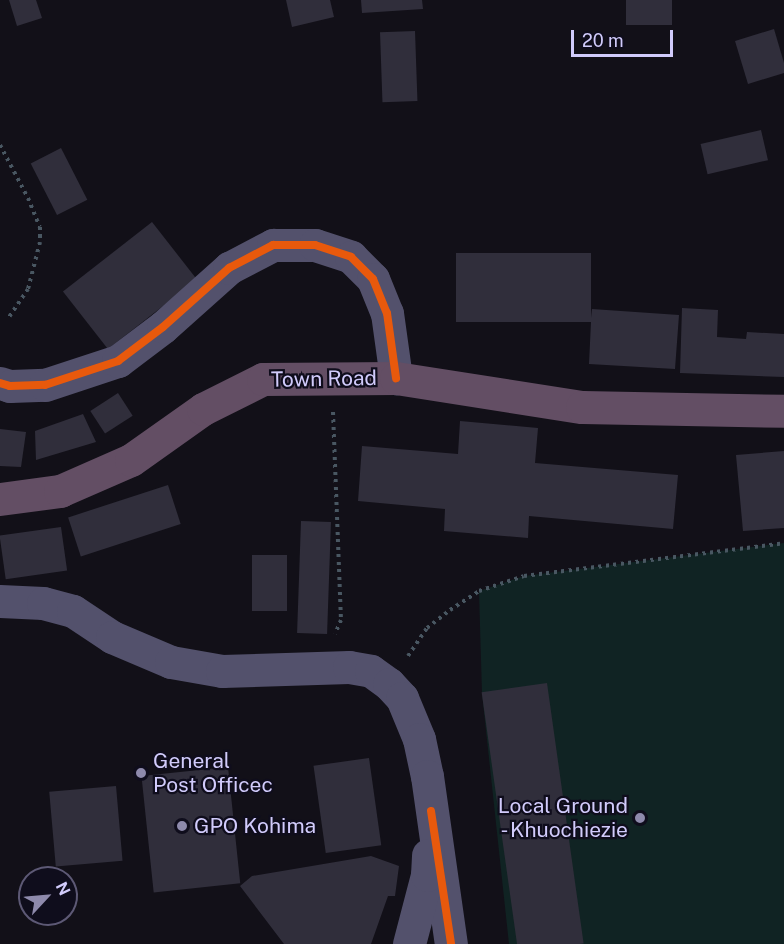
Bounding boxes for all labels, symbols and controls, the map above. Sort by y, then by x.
scale bar [574,18,676,56]
text: 20 m [582,30,624,51]
street label: Town Road [271,365,377,393]
place label: General Post Officec [153,748,273,798]
marker: General Post Officec [134,766,148,780]
place label: Local Ground - Khuochiezie [497,793,628,843]
marker: Local Ground - Khuochiezie [633,811,647,825]
place label: GPO Kohima [194,813,316,839]
marker: GPO Kohima [175,819,189,833]
north arrow [18,866,78,926]
text: N [52,879,74,899]

